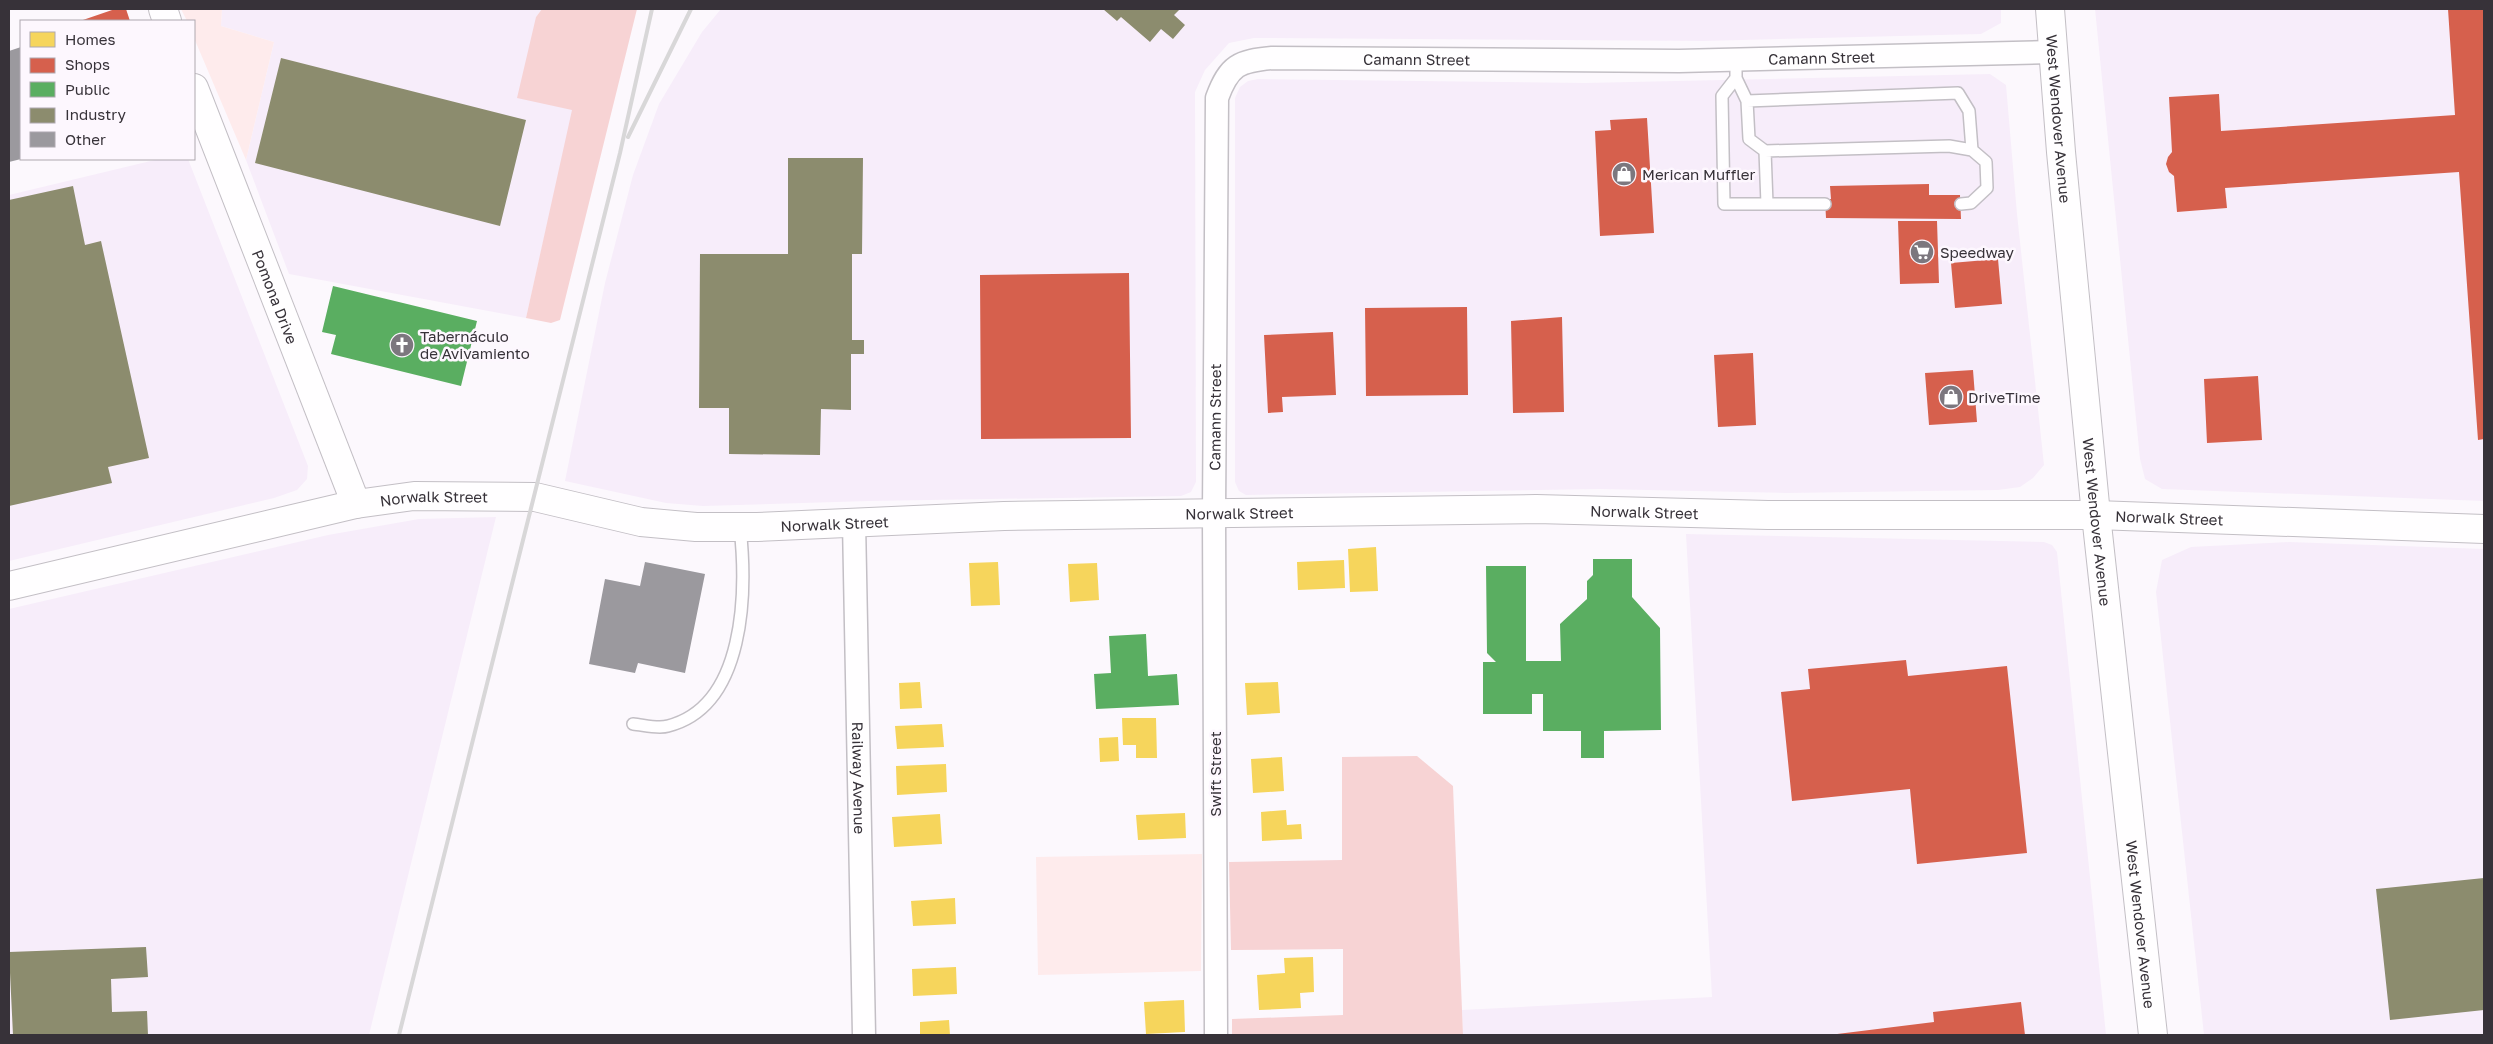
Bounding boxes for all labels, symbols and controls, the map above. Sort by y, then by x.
legend [20,20,195,160]
text: Homes [65,30,115,48]
street label: West Wendover Avenue [2043,34,2075,204]
street label: Camann Street [1768,47,1875,68]
street label: Camann Street [1363,50,1470,68]
text: Shops [65,55,110,73]
text: Public [65,80,110,98]
text: Industry [65,105,126,123]
text: Other [65,130,106,148]
shop icon: Merican Muffler [1611,161,1637,187]
place label: Merican Muffler [1642,165,1756,183]
supermarket icon: Speedway [1909,239,1935,265]
place label: Speedway [1940,243,2014,261]
street label: Pomona Drive [249,247,302,347]
place label: Tabernáculo de Avivamiento [420,327,530,362]
church icon: Tabernáculo de Avivamiento [389,332,415,358]
street label: Camann Street [1205,363,1224,471]
shop icon: DriveTime [1938,384,1964,410]
place label: DriveTime [1968,388,2041,406]
street label: West Wendover Avenue [2080,437,2115,607]
street label: Norwalk Street [379,487,488,510]
street label: Norwalk Street [1590,501,1699,522]
street label: Norwalk Street [1185,503,1294,523]
street label: Norwalk Street [2115,507,2224,529]
street label: Norwalk Street [780,512,889,535]
street label: Railway Avenue [849,722,869,835]
street label: Swift Street [1206,731,1224,817]
street label: West Wendover Avenue [2123,839,2159,1010]

